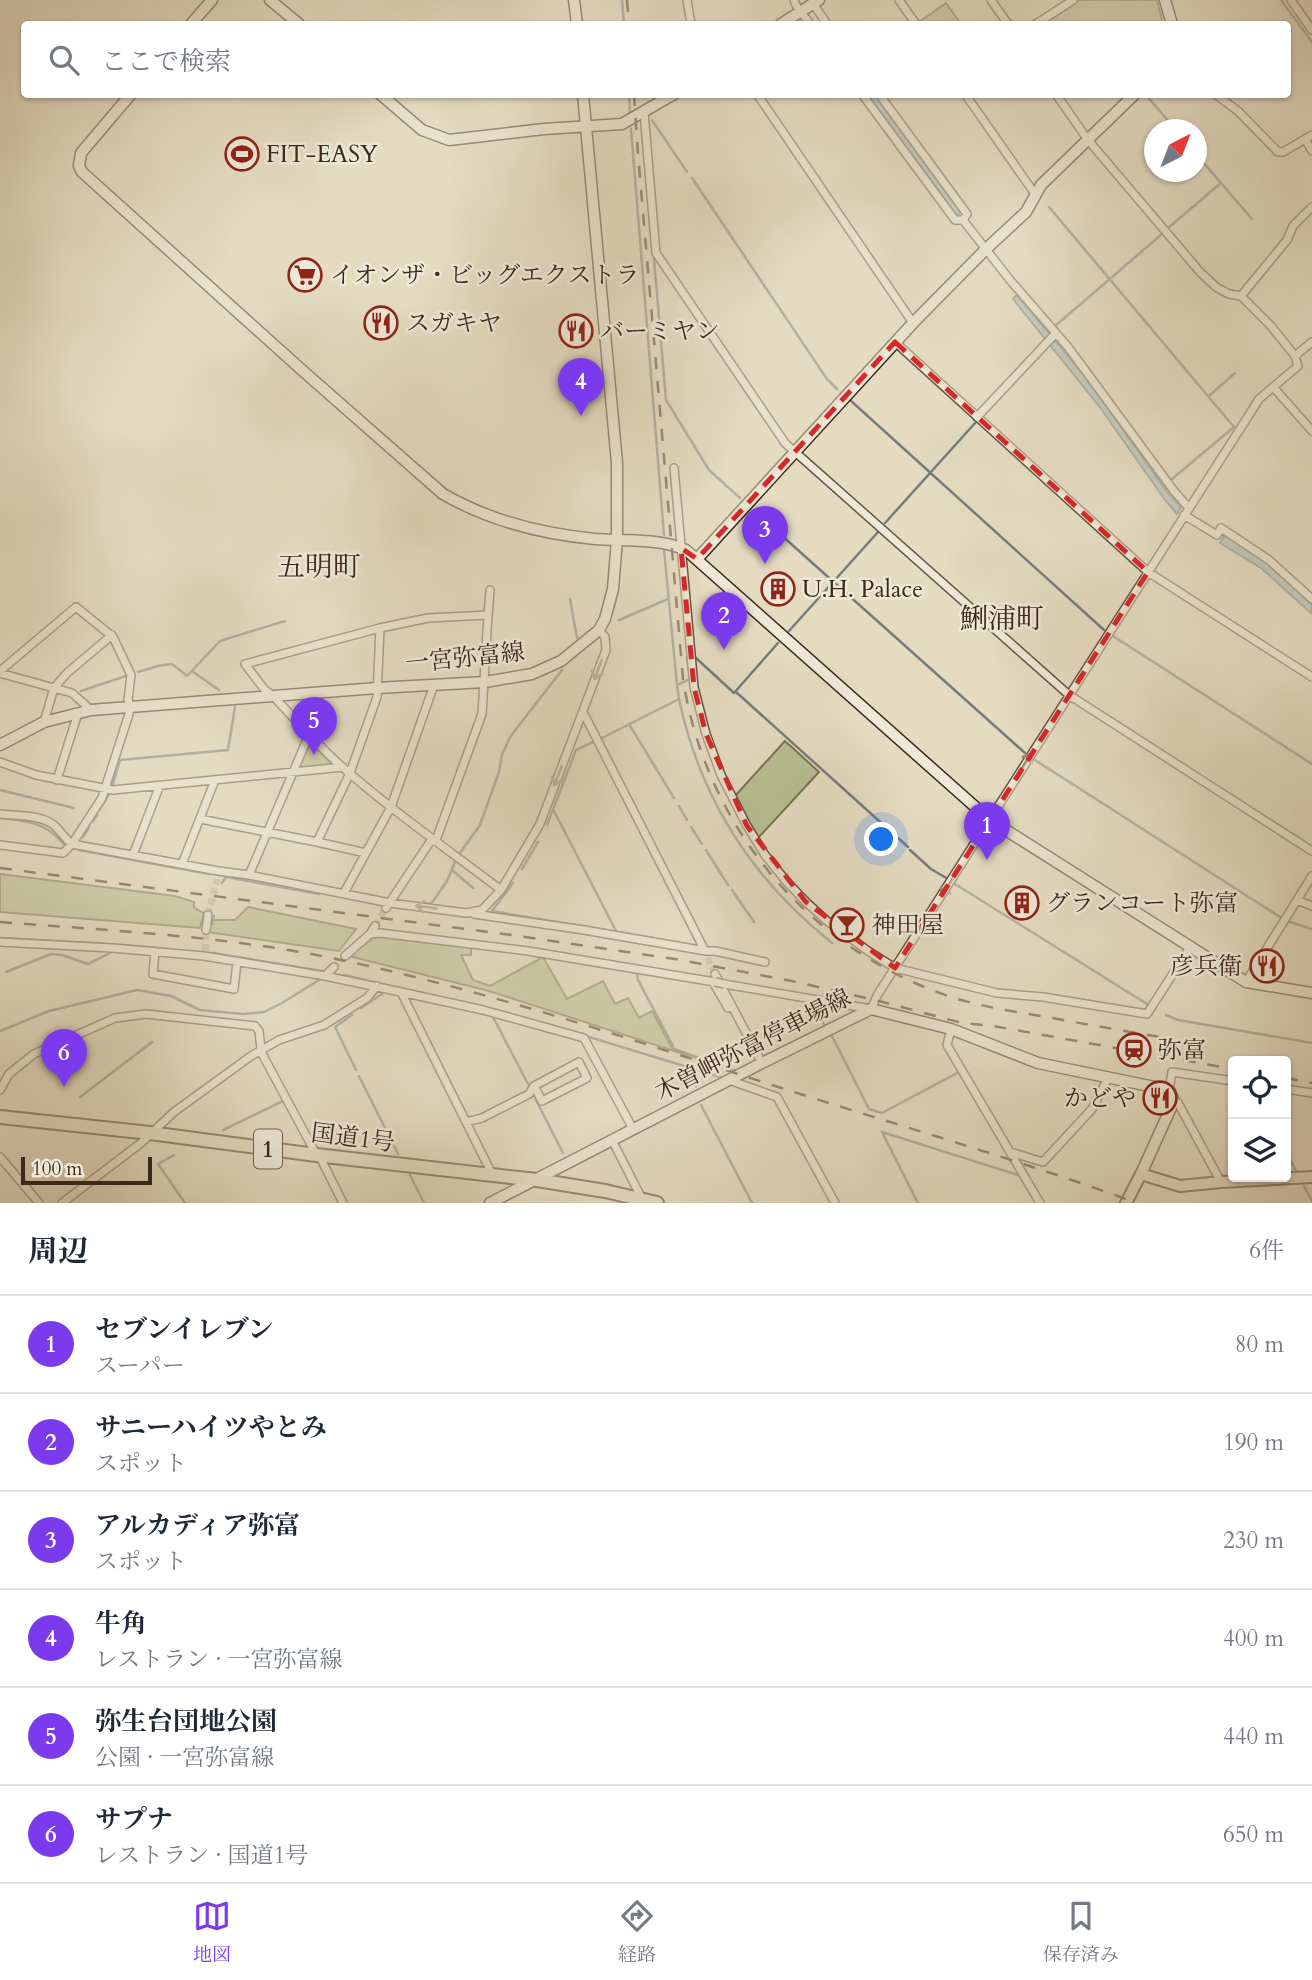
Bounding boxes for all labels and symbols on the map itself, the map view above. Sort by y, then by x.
north arrow [1144,119,1207,182]
sports icon: FIT-EASY [223,135,261,173]
place label: FIT-EASY [266,138,378,171]
supermarket icon: イオンザ・ビッグエクストラ [286,256,324,294]
place label: イオンザ・ビッグエクストラ [330,259,640,292]
restaurant icon: スガキヤ [362,304,400,342]
place label: スガキヤ [406,307,502,340]
restaurant icon: バーミヤン [557,312,595,350]
place label: バーミヤン [600,315,720,348]
pin: 4 [558,358,604,416]
pin: 3 [742,506,788,564]
district label: 五明町 [277,548,361,586]
building icon: U.H. Palace [759,570,797,608]
place label: U.H. Palace [802,573,923,606]
pin: 2 [701,592,747,650]
district label: 鯏浦町 [960,600,1044,638]
street label: 一宮弥富線 [404,635,526,681]
one-way arrow [591,659,603,681]
pin: 5 [291,697,337,755]
one-way arrow [1019,753,1034,772]
one-way arrow [551,765,564,787]
pin: 1 [964,802,1010,860]
your location [864,822,898,856]
one-way arrow [939,878,953,898]
building icon: グランコート弥富 [1003,884,1041,922]
place label: グランコート弥富 [1046,887,1238,920]
one-way arrow [415,901,438,914]
bar icon: 神田屋 [828,906,866,944]
place label: 神田屋 [872,909,944,942]
restaurant icon: 彦兵衛 [1248,947,1286,985]
place label: 彦兵衛 [1170,950,1242,983]
street label: 木曽岬弥富停車場線 [649,981,857,1109]
pin: 6 [41,1029,87,1087]
station icon: 弥富 [1115,1031,1153,1069]
place label: 弥富 [1158,1034,1206,1067]
restaurant icon: かどや [1141,1079,1179,1117]
place label: かどや [1064,1082,1136,1115]
street label: 国道1号 [309,1116,397,1160]
road number: 1 [254,1130,282,1168]
scale bar [21,1154,152,1186]

